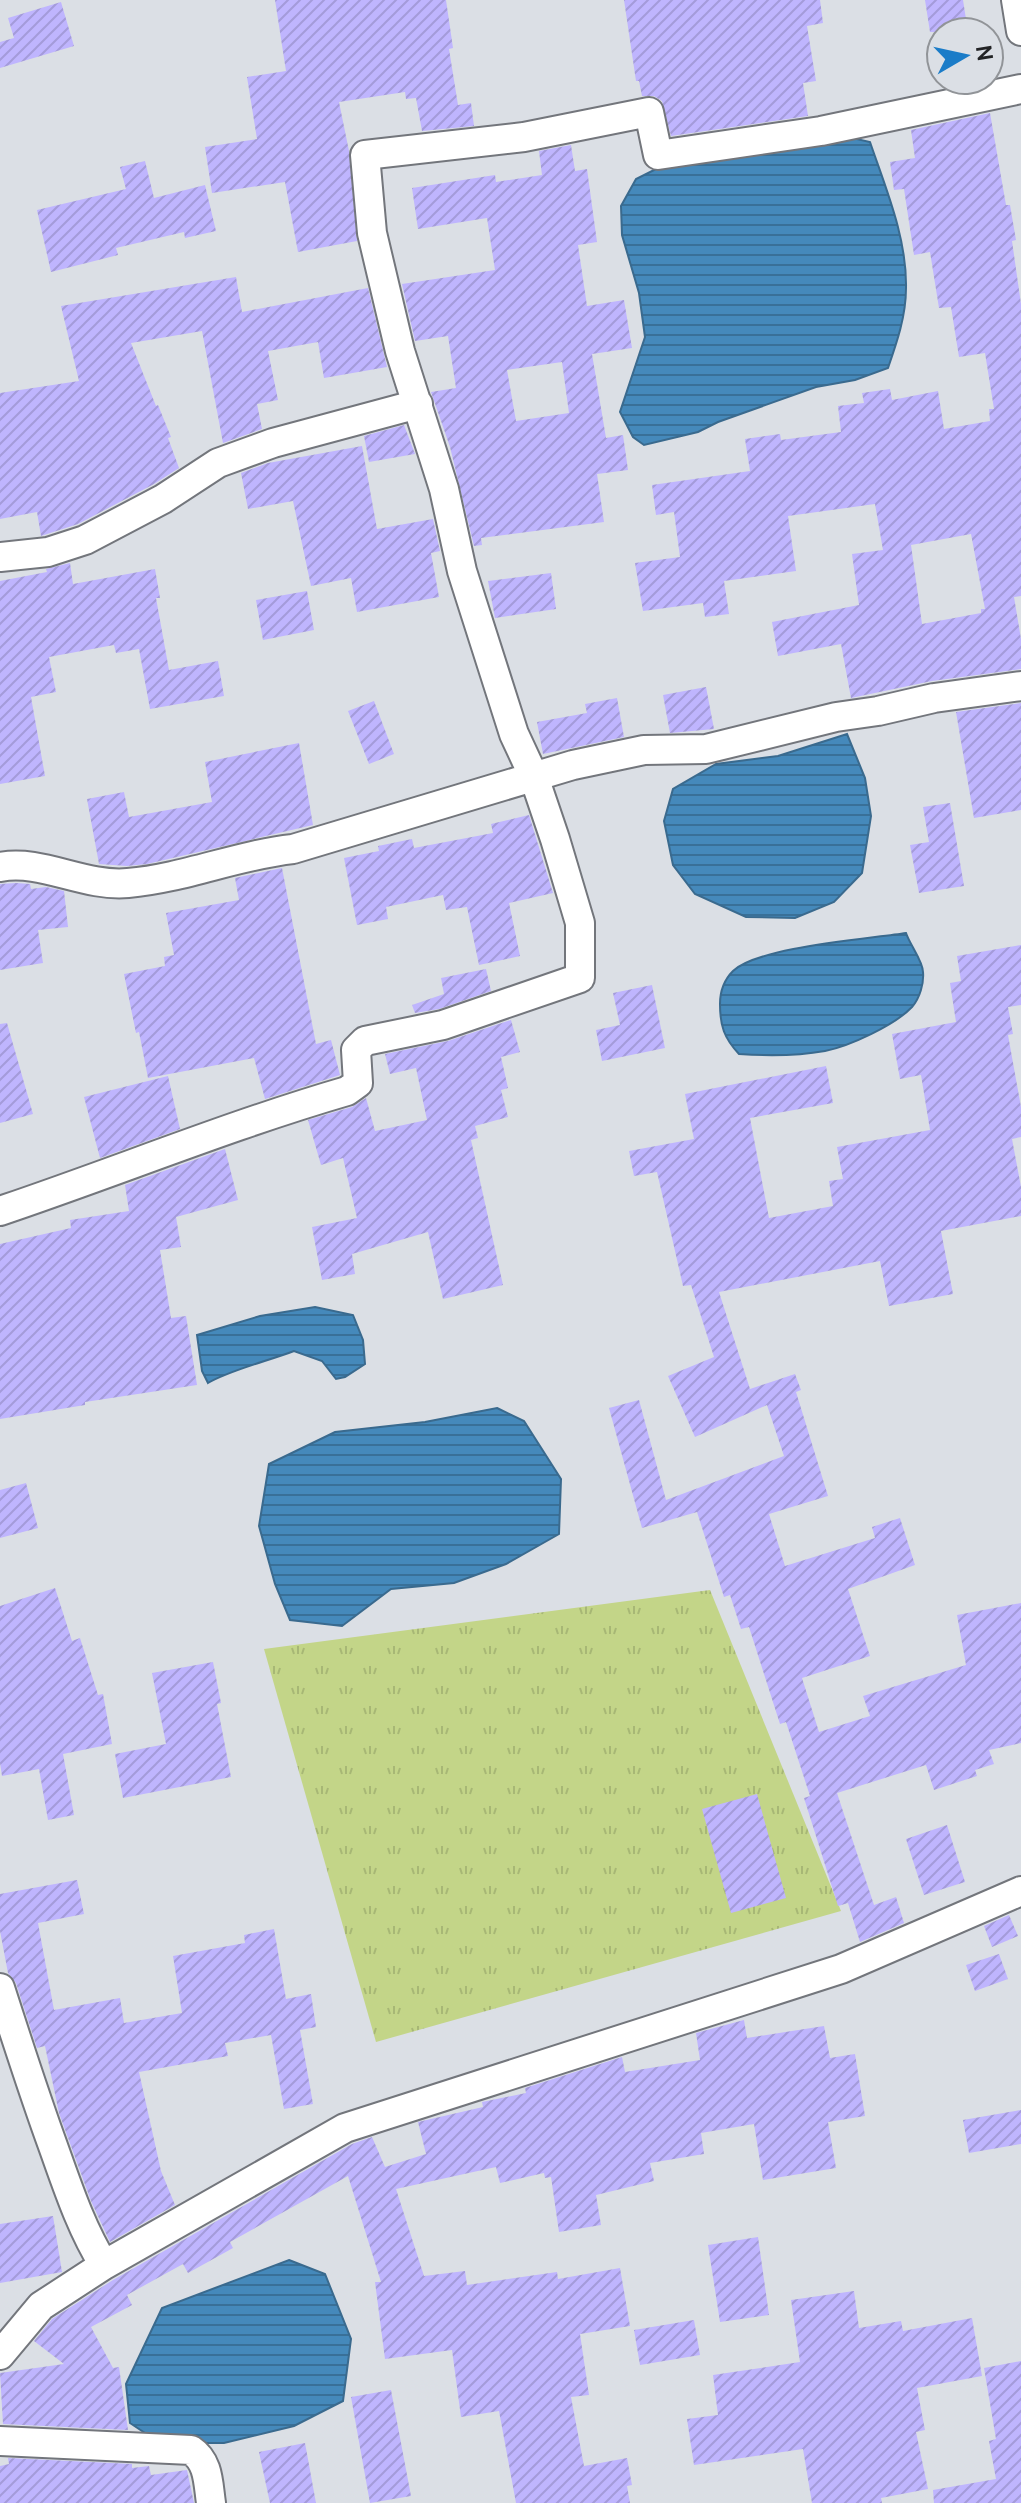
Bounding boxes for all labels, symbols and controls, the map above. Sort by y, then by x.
north arrow [925,16,1005,96]
text: N [970,43,999,63]

